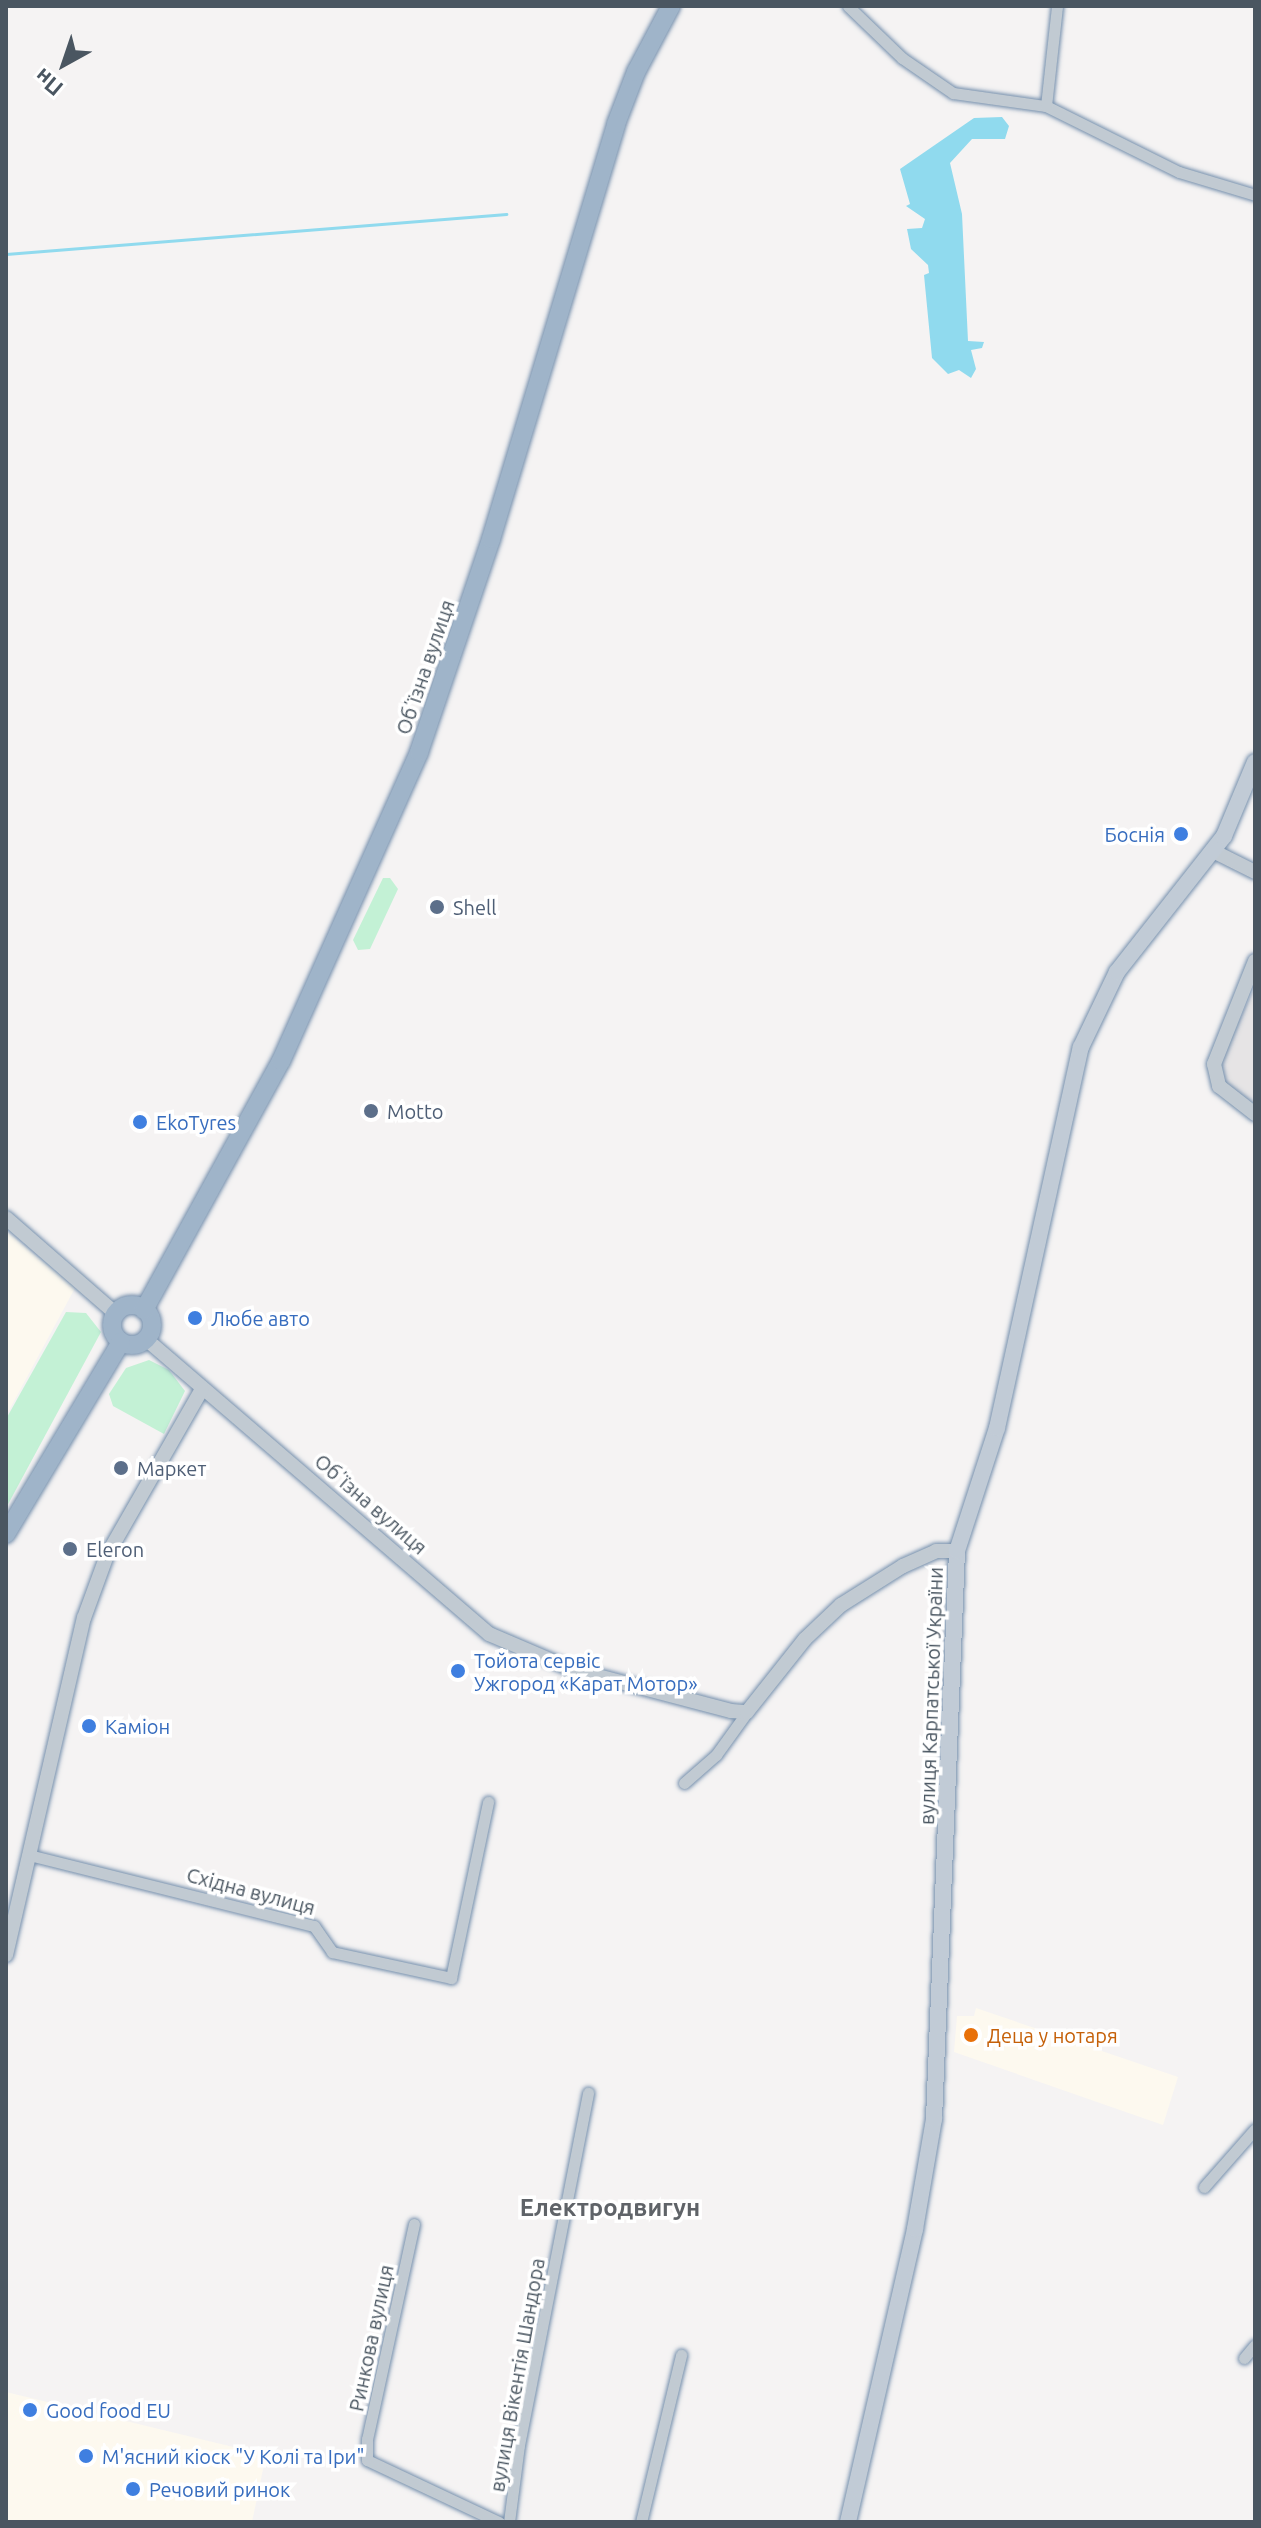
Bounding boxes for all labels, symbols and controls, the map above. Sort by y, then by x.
north arrow [24,24,104,104]
text: Пн [29,64,67,102]
street label: Обʼїзна вулиця [391,597,459,737]
place label: Боснія [1104,822,1165,846]
marker: Боснія [1172,825,1190,843]
place label: Shell [453,895,496,919]
marker: Shell [428,898,446,916]
place label: Motto [387,1099,443,1123]
marker: Motto [362,1102,380,1120]
place label: EkoTyres [156,1110,236,1134]
marker: EkoTyres [131,1113,149,1131]
place label: Любе авто [211,1306,310,1330]
marker: Любе авто [186,1309,204,1327]
street label: Обʼїзна вулиця [310,1449,432,1559]
place label: Маркет [137,1456,206,1480]
marker: Маркет [112,1459,130,1477]
place label: Eleron [86,1537,144,1561]
marker: Eleron [61,1540,79,1558]
street label: вулиця Карпатської України [915,1567,947,1825]
place label: Тойота сервіс Ужгород «Карат Мотор» [474,1648,698,1695]
marker: Тойота сервіс Ужгород «Карат Мотор» [449,1662,467,1680]
place label: Каміон [105,1714,170,1738]
marker: Каміон [80,1717,98,1735]
street label: Східна вулиця [184,1862,318,1920]
place label: Деца у нотаря [987,2023,1118,2047]
marker: Деца у нотаря [962,2026,980,2044]
district label: Електродвигун [520,2194,700,2222]
street label: вулиця Вікентія Шандора [485,2256,549,2494]
street label: Ринкова вулиця [344,2263,398,2413]
place label: Good food EU [46,2398,171,2422]
marker: Good food EU [21,2401,39,2419]
place label: М'ясний кіоск "У Колі та Іри" [102,2444,364,2468]
marker: М'ясний кіоск "У Колі та Іри" [77,2447,95,2465]
place label: Речовий ринок [149,2477,290,2501]
marker: Речовий ринок [124,2480,142,2498]

